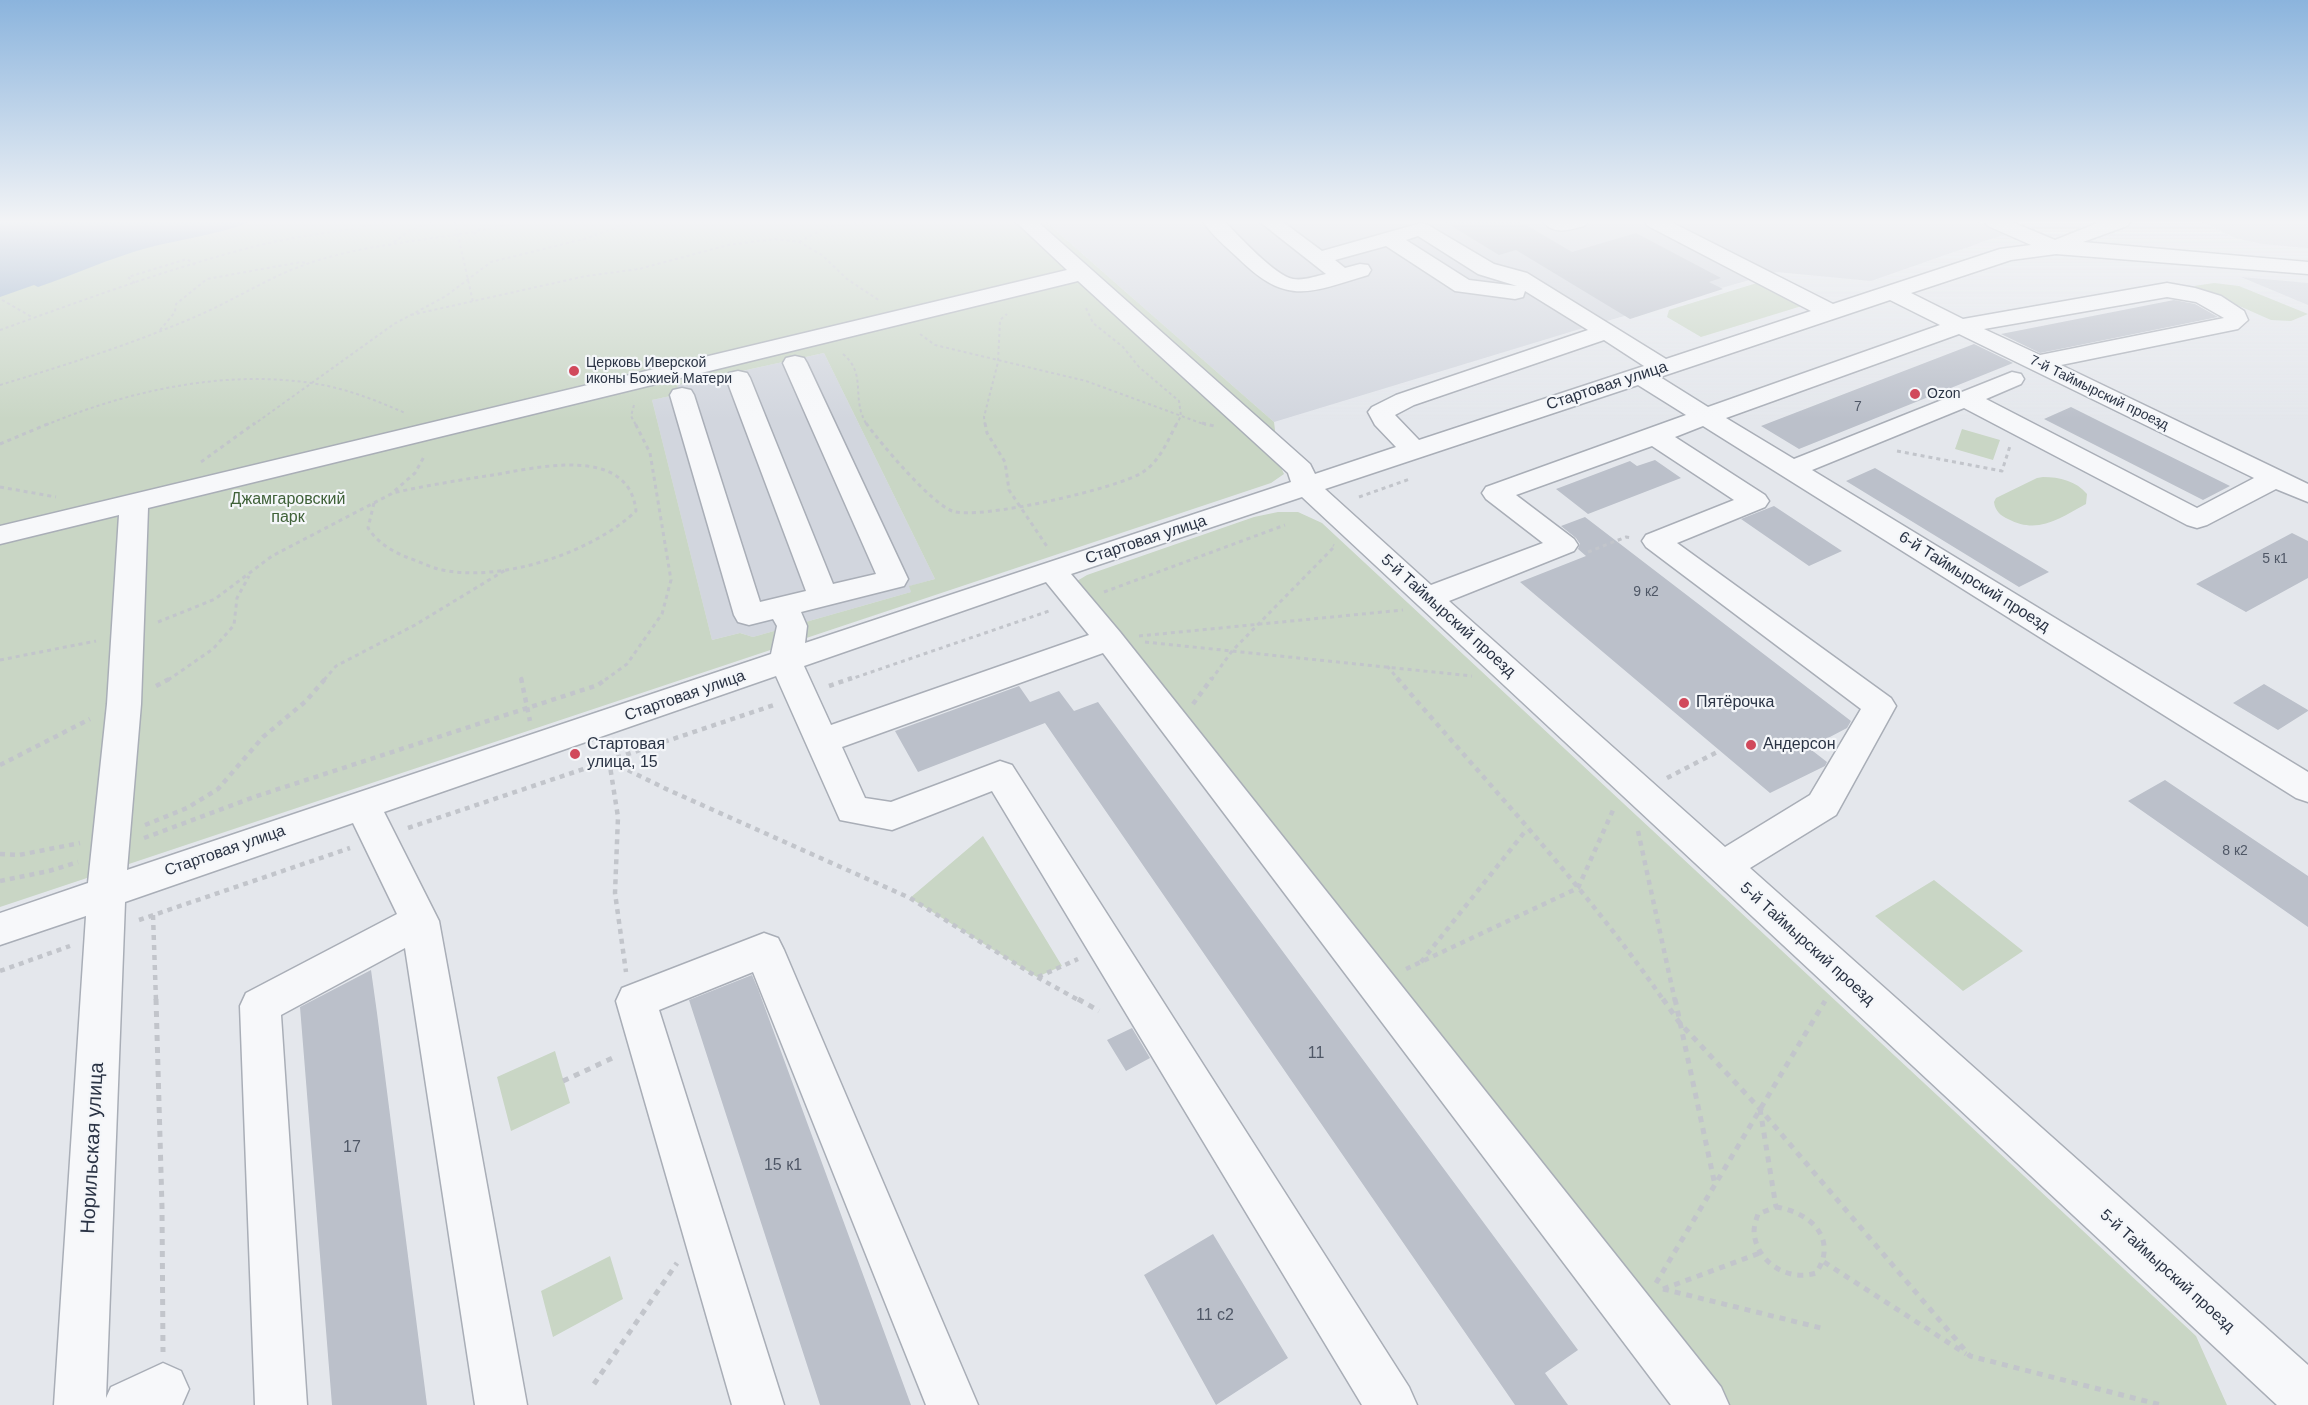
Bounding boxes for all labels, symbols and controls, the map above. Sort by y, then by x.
street label: 7-й Таймырский проезд [2027,352,2171,434]
place label: Церковь Иверской иконы Божией Матери [586,355,732,388]
street label: Стартовая улица [1544,357,1670,415]
marker: Церковь Иверской иконы Божией Матери [567,364,581,378]
place label: Ozon [1927,386,1960,402]
marker: Ozon [1908,387,1922,401]
house number: 7 [1854,399,1862,415]
park label: Джамгаровский парк [231,490,345,528]
street label: Стартовая улица [1083,511,1209,569]
street label: 6-й Таймырский проезд [1895,528,2053,636]
street label: 5-й Таймырский проезд [1377,550,1519,682]
house number: 5 к1 [2262,551,2288,567]
house number: 9 к2 [1633,584,1659,600]
street label: Стартовая улица [622,666,748,726]
place label: Пятёрочка [1696,693,1774,713]
marker: Пятёрочка [1677,696,1691,710]
place label: Стартовая улица, 15 [587,735,665,773]
place label: Андерсон [1763,735,1836,755]
marker: Андерсон [1744,738,1758,752]
marker: Стартовая улица, 15 [568,747,582,761]
street label: Стартовая улица [162,821,288,881]
house number: 8 к2 [2222,843,2248,859]
street label: 5-й Таймырский проезд [1736,878,1878,1010]
house number: 11 [1308,1044,1324,1064]
street label: Норильская улица [77,1062,109,1234]
house number: 17 [343,1138,361,1158]
house number: 15 к1 [764,1156,802,1176]
street label: 5-й Таймырский проезд [2096,1205,2238,1337]
house number: 11 с2 [1196,1306,1234,1326]

